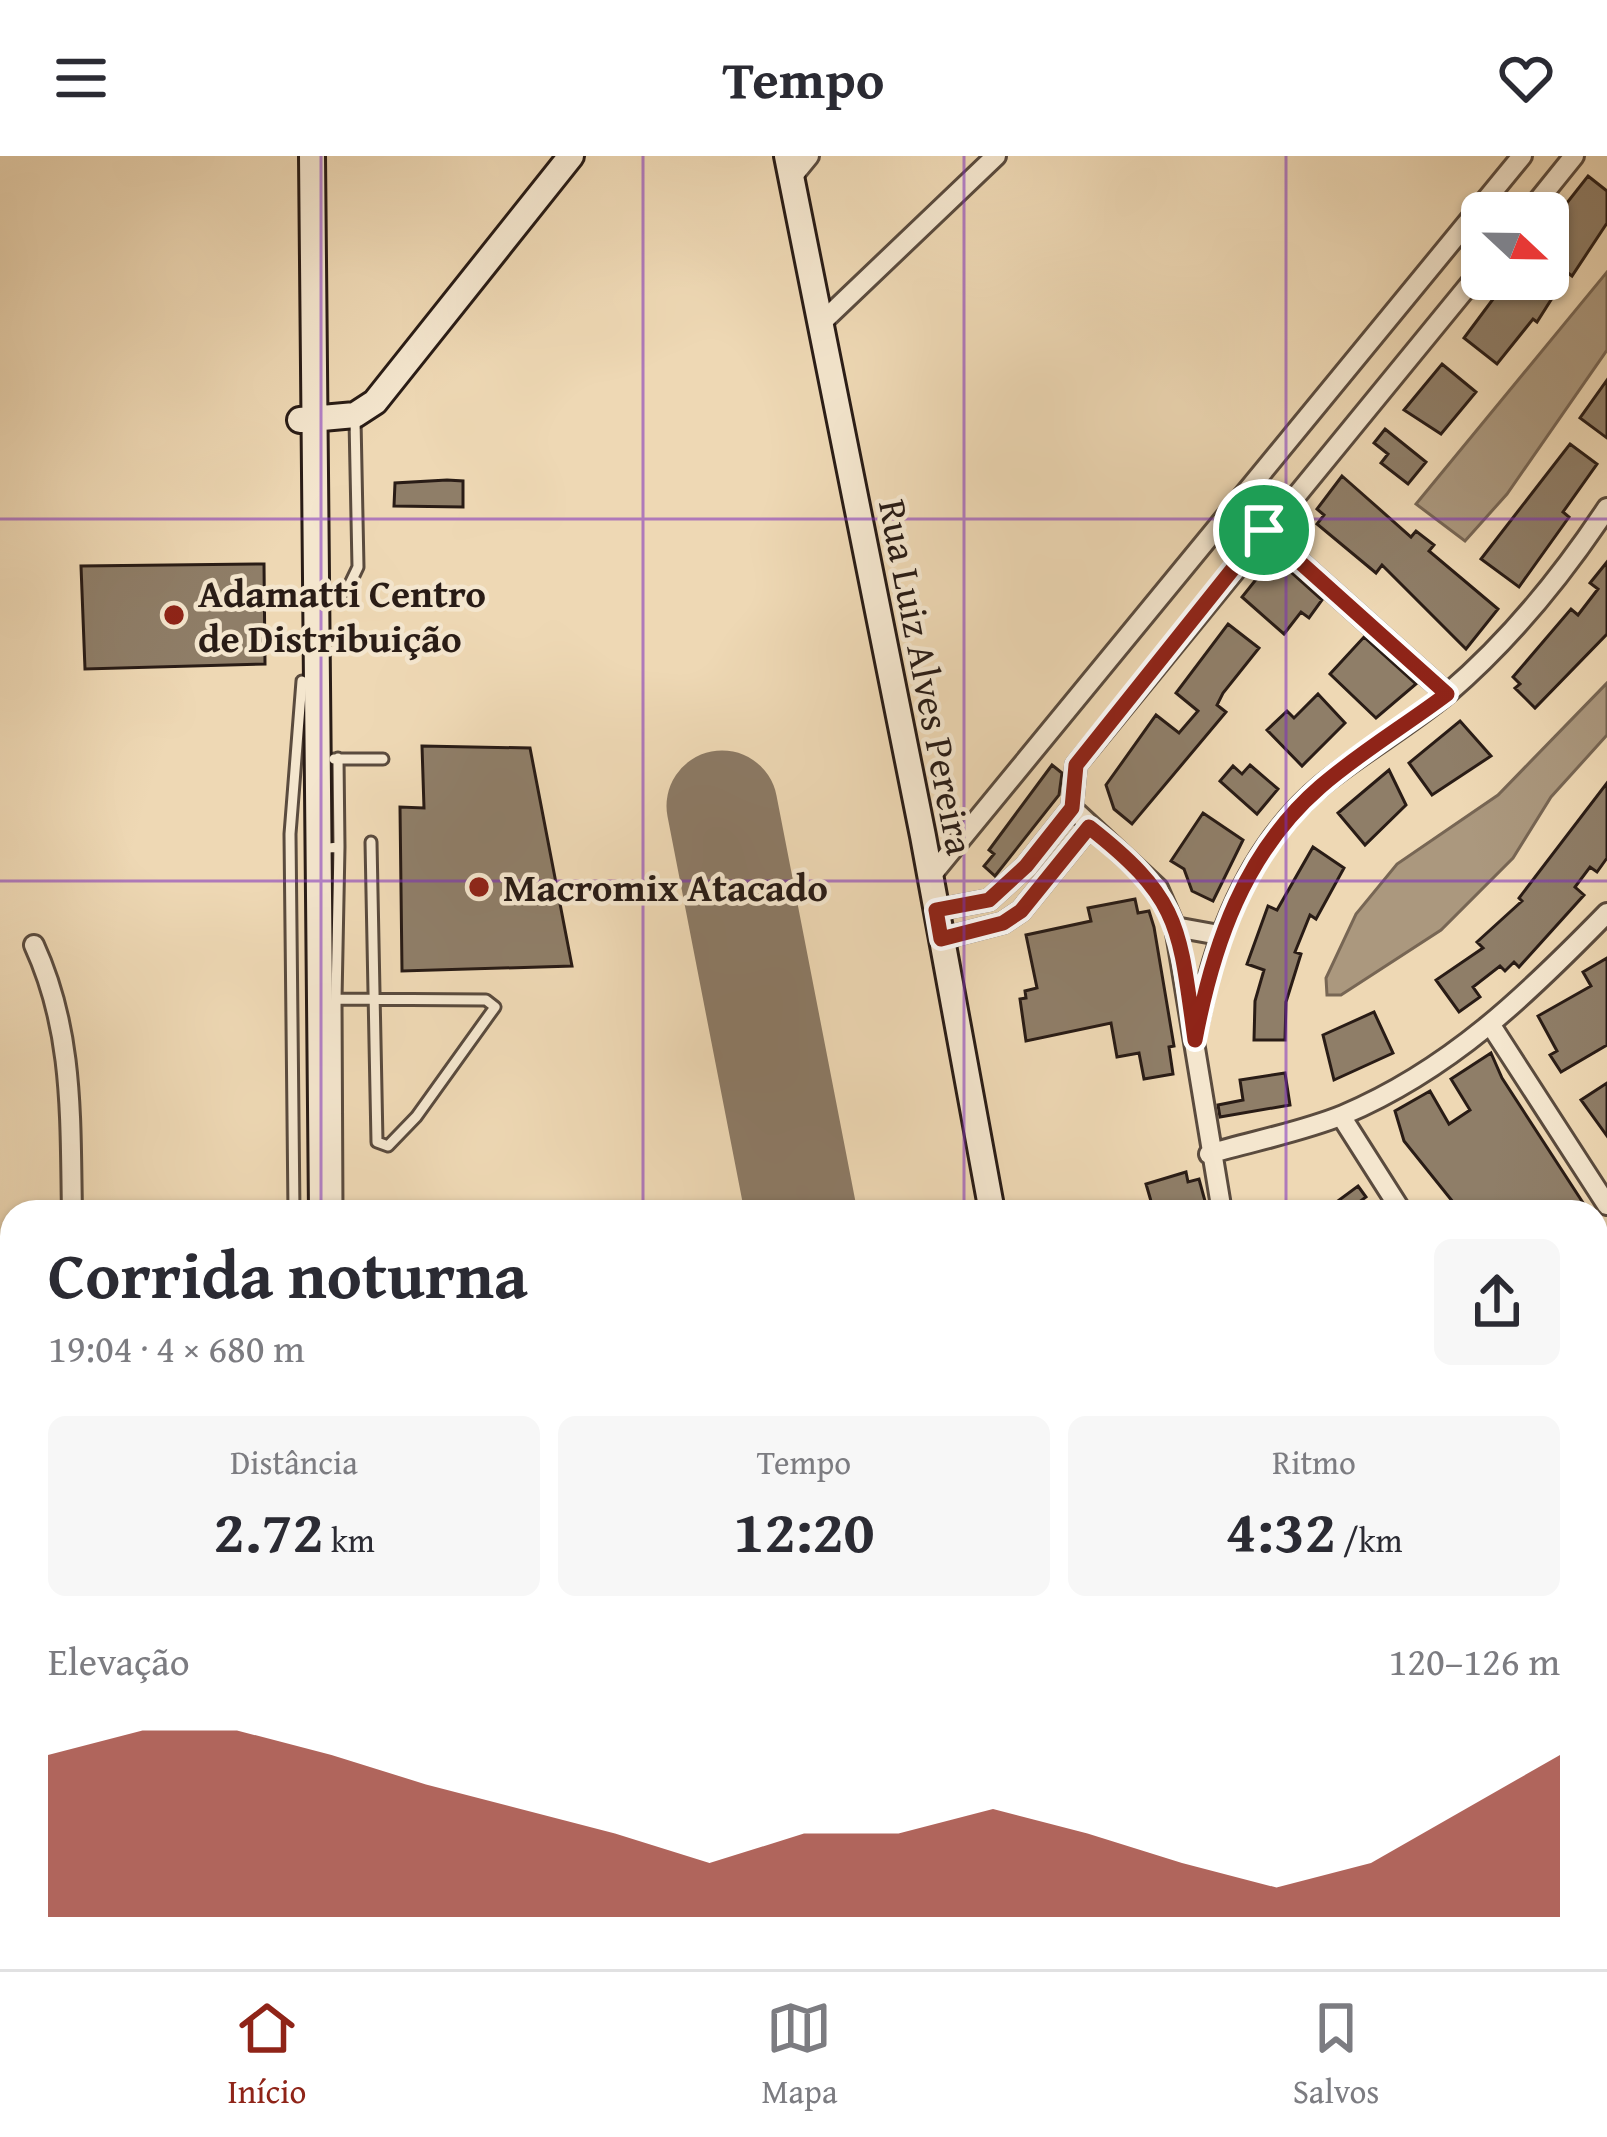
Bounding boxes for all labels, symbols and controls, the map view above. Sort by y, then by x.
text: Tempo [723,39,885,118]
icon: menu [48,45,114,111]
icon: heart [1493,45,1559,111]
north arrow [1461,192,1569,300]
map controls [1461,192,1569,300]
pin [1213,479,1315,581]
street label: Rua Luiz Alves Pereira [865,494,990,860]
icon: arrive [1231,497,1297,563]
place label: Adamatti Centro de Distribuição [198,564,486,666]
marker: Adamatti Centro de Distribuição [161,602,187,628]
place label: Macromix Atacado [503,858,828,915]
marker: Macromix Atacado [466,874,492,900]
text: Corrida noturna [48,1225,528,1322]
button: share [1434,1239,1560,1365]
text: 19:04 · 4 × 680 m [48,1319,305,1376]
text: Distância [230,1438,358,1486]
text: Tempo [757,1438,851,1486]
text: Ritmo [1272,1438,1356,1486]
text: 2.72 [213,1486,324,1574]
text: 12:20 [733,1486,875,1574]
text: 4:32 [1226,1486,1336,1574]
text: km [324,1516,375,1564]
text: /km [1336,1516,1402,1564]
text: Elevação [48,1632,190,1689]
text: 120–126 m [1388,1632,1560,1689]
tab: Início [228,1995,306,2115]
tab: Mapa [761,1995,838,2115]
tab: Salvos [1293,1995,1379,2115]

